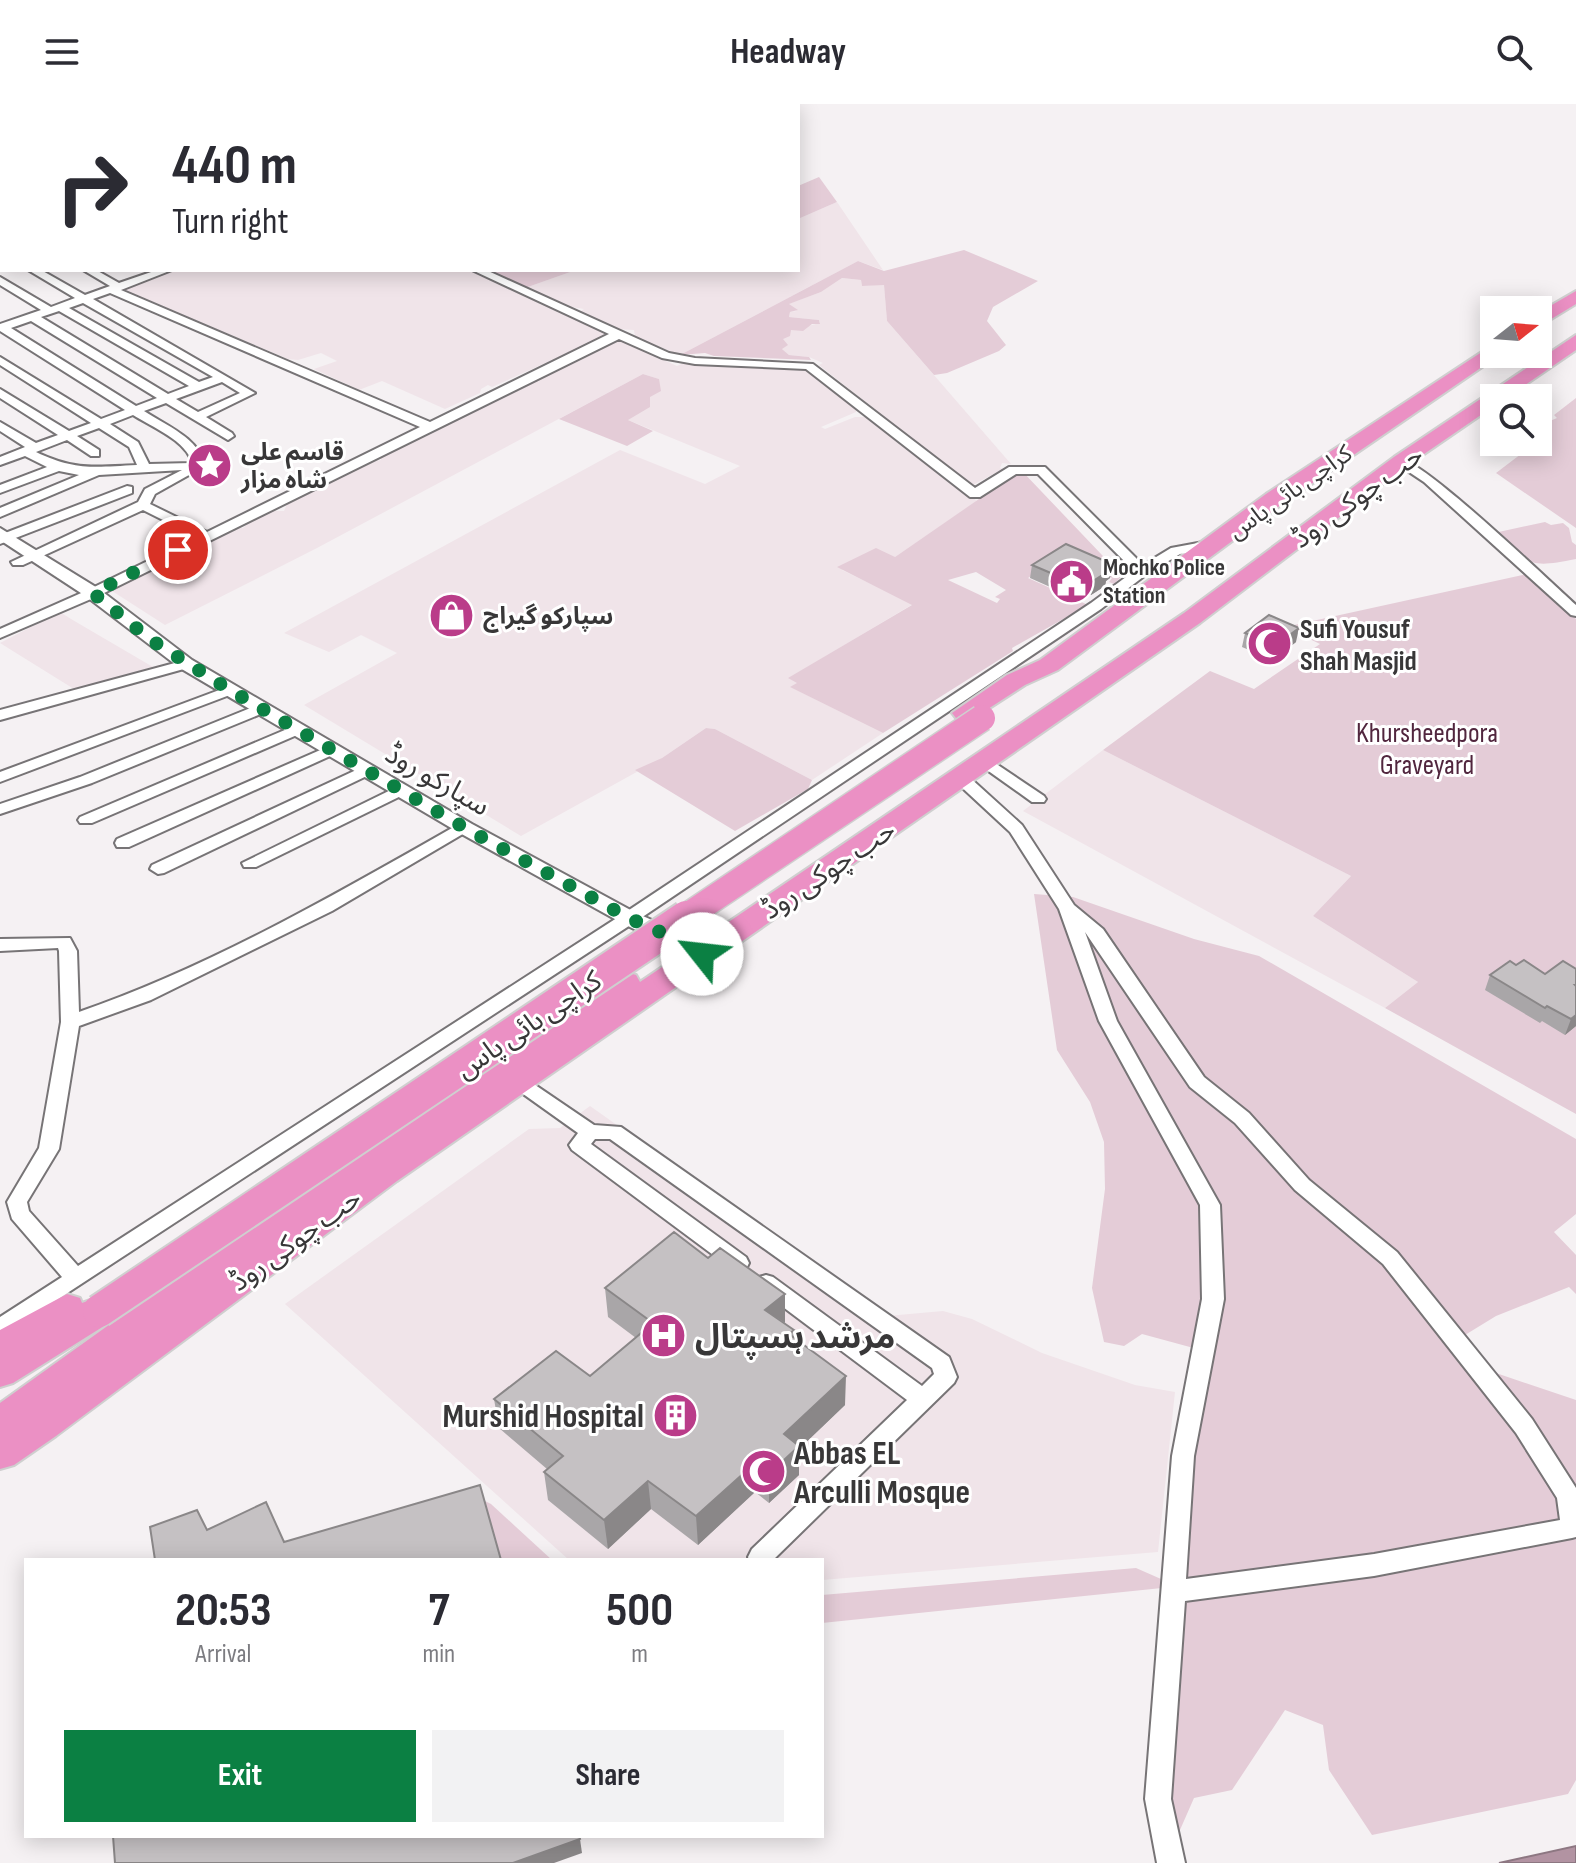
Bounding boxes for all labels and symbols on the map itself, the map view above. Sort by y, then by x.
north arrow [1480,296,1552,368]
place label: قاسم علی شاہ مزار [240,438,344,495]
street label: کراچی بائی پاس [1223,438,1359,546]
street label: حب چوکی روڈ [1286,439,1430,556]
place icon: قاسم علی شاہ مزار [186,442,234,490]
pin [144,516,212,584]
place label: Mochko Police Station [1103,553,1225,610]
public building icon: Mochko Police Station [1048,557,1096,605]
shop icon: سپارکو گیراج [428,592,476,640]
place label: سپارکو گیراج [483,602,613,633]
place label: Sufi Yousuf Shah Masjid [1300,613,1417,678]
mosque icon: Sufi Yousuf Shah Masjid [1245,620,1293,668]
park label: Khursheedpora Graveyard [1356,717,1498,782]
street label: سپارکو روڈ [379,737,495,824]
street label: حب چوکی روڈ [756,814,902,927]
position arrow [660,912,744,996]
street label: کراچی بائی پاس [450,964,609,1086]
street label: حب چوکی روڈ [224,1182,368,1299]
hospital icon: مرشد ہسپتال [640,1312,688,1360]
place label: مرشد ہسپتال [695,1317,895,1360]
building icon: Murshid Hospital [651,1391,699,1439]
place label: Murshid Hospital [443,1396,644,1437]
place label: Abbas EL Arculli Mosque [793,1433,970,1513]
mosque icon: Abbas EL Arculli Mosque [739,1448,787,1496]

